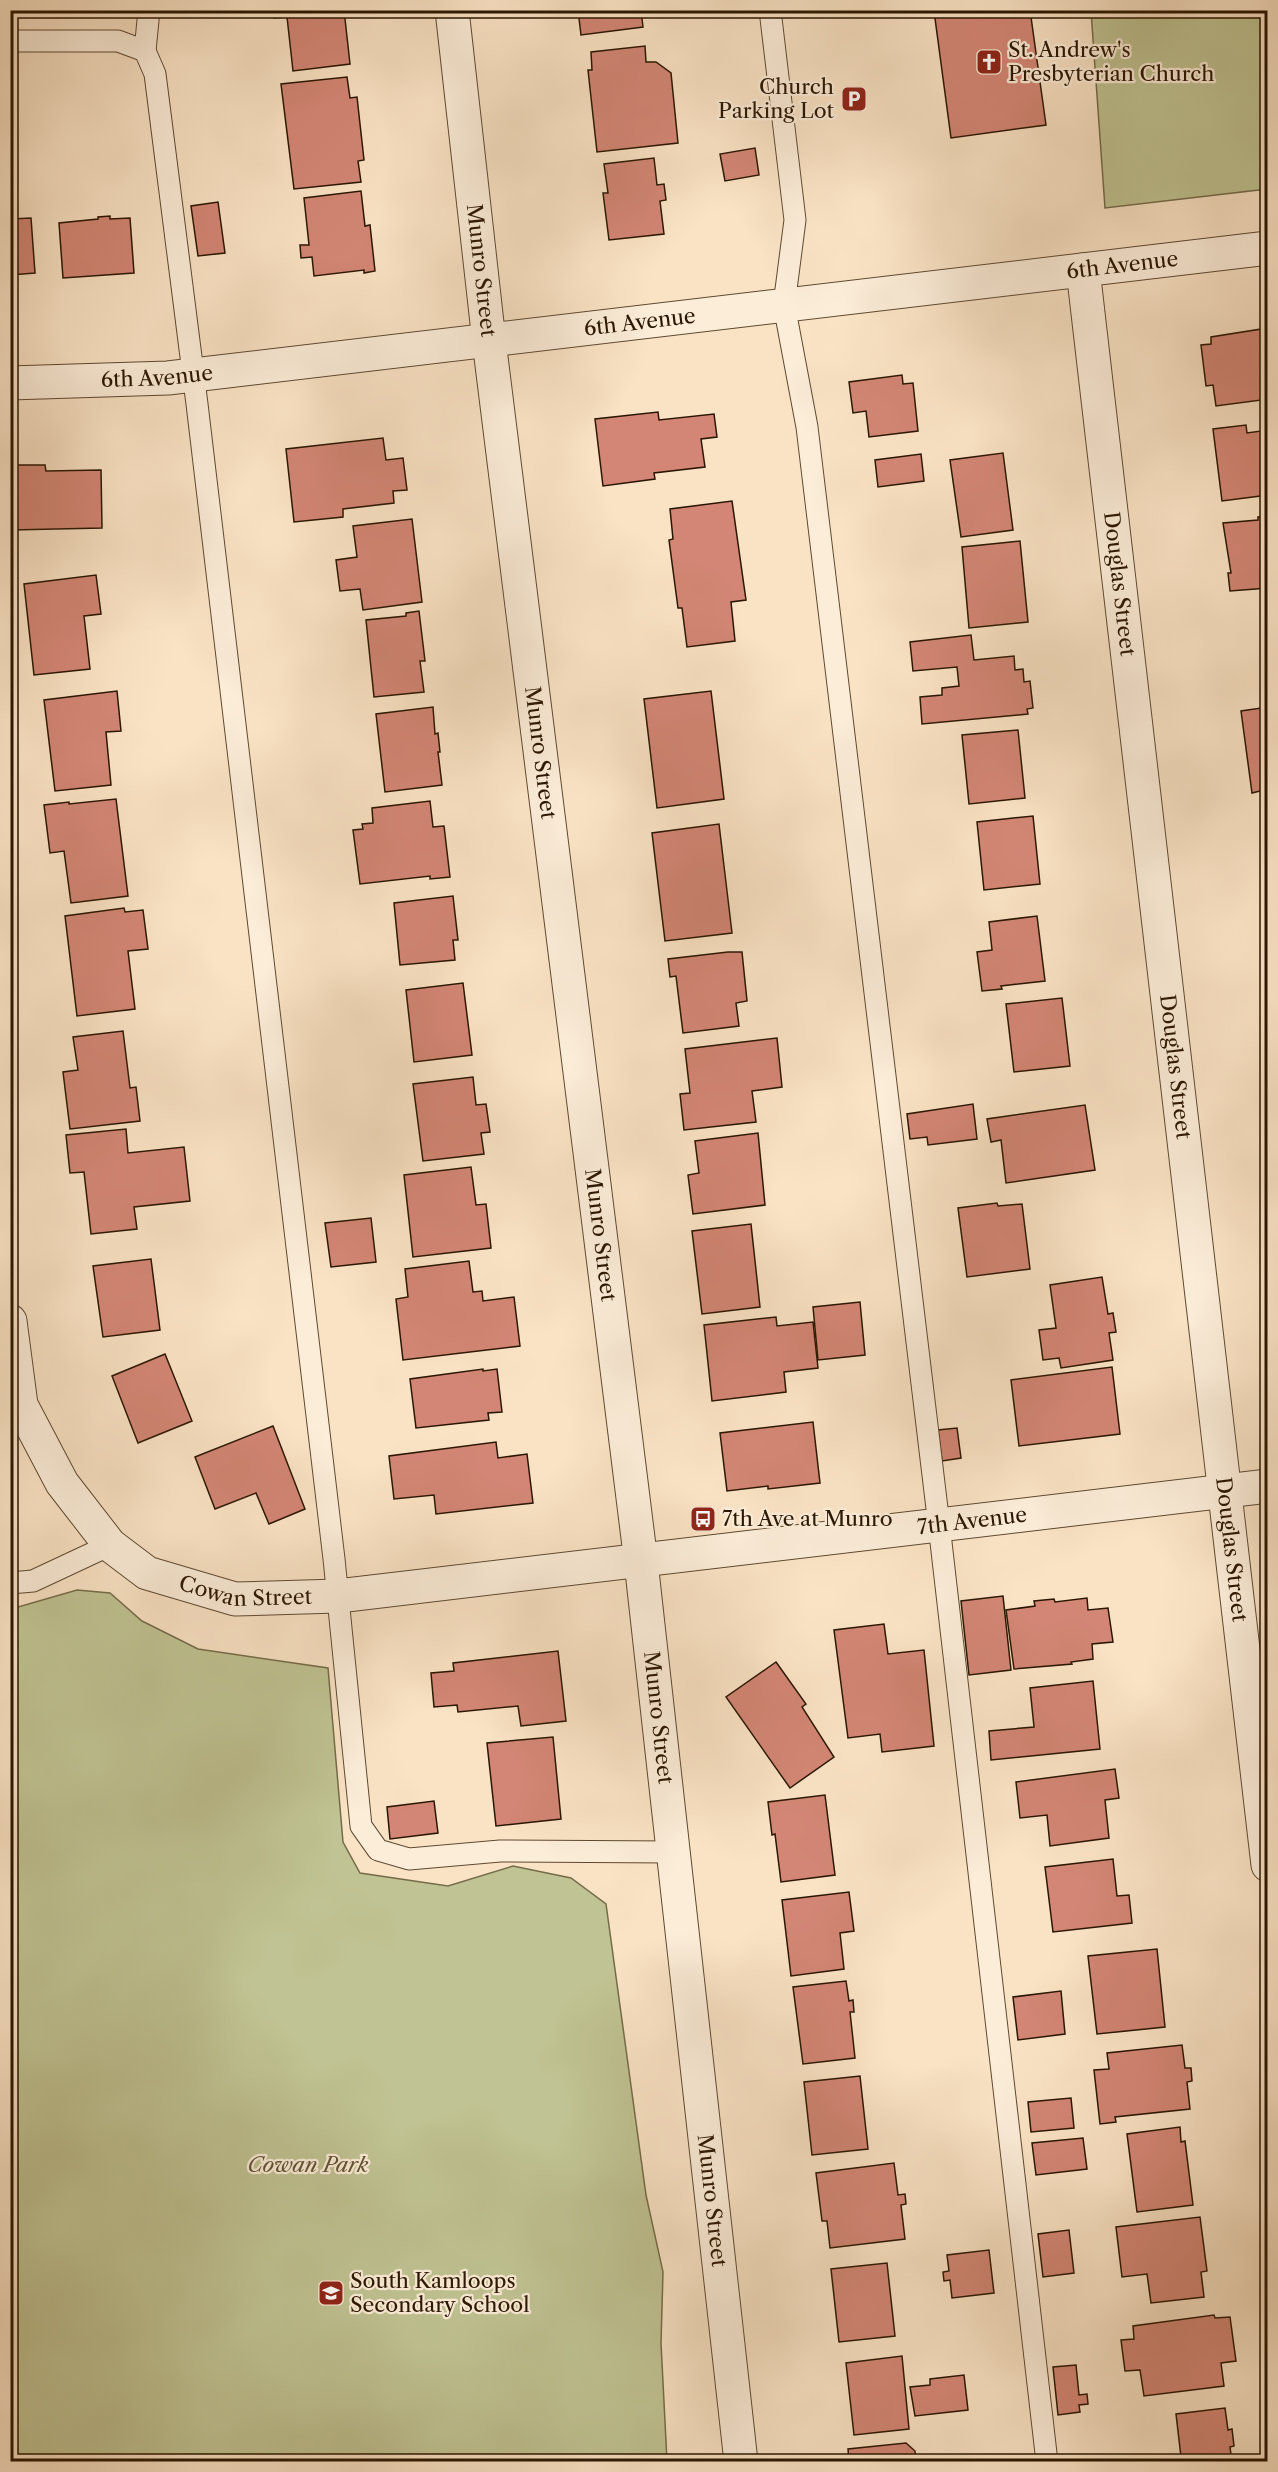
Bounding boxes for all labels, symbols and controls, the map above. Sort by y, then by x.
place label: St. Andrew's Presbyterian Church [1008,37,1214,86]
church icon: St. Andrew's Presbyterian Church [974,47,1004,77]
place label: Church Parking Lot [718,74,835,123]
parking icon: Church Parking Lot [839,84,869,114]
street label: Munro Street [462,203,502,339]
street label: 6th Avenue [1065,246,1179,284]
street label: 6th Avenue [582,303,697,341]
street label: 6th Avenue [100,360,214,392]
street label: Douglas Street [1099,510,1141,658]
street label: Munro Street [520,685,561,821]
street label: Douglas Street [1155,993,1197,1141]
street label: Munro Street [580,1167,622,1303]
street label: Douglas Street [1211,1476,1253,1624]
street label: 7th Avenue [916,1502,1028,1539]
bus stop icon: 7th Ave at Munro [688,1504,718,1534]
place label: 7th Ave at Munro [722,1506,893,1531]
street label: Cowan Street [176,1570,313,1611]
street label: Munro Street [639,1650,679,1786]
street label: Munro Street [693,2133,732,2269]
park label: Cowan Park [248,2152,368,2177]
place label: South Kamloops Secondary School [350,2268,529,2317]
school or university icon: South Kamloops Secondary School [316,2278,346,2308]

